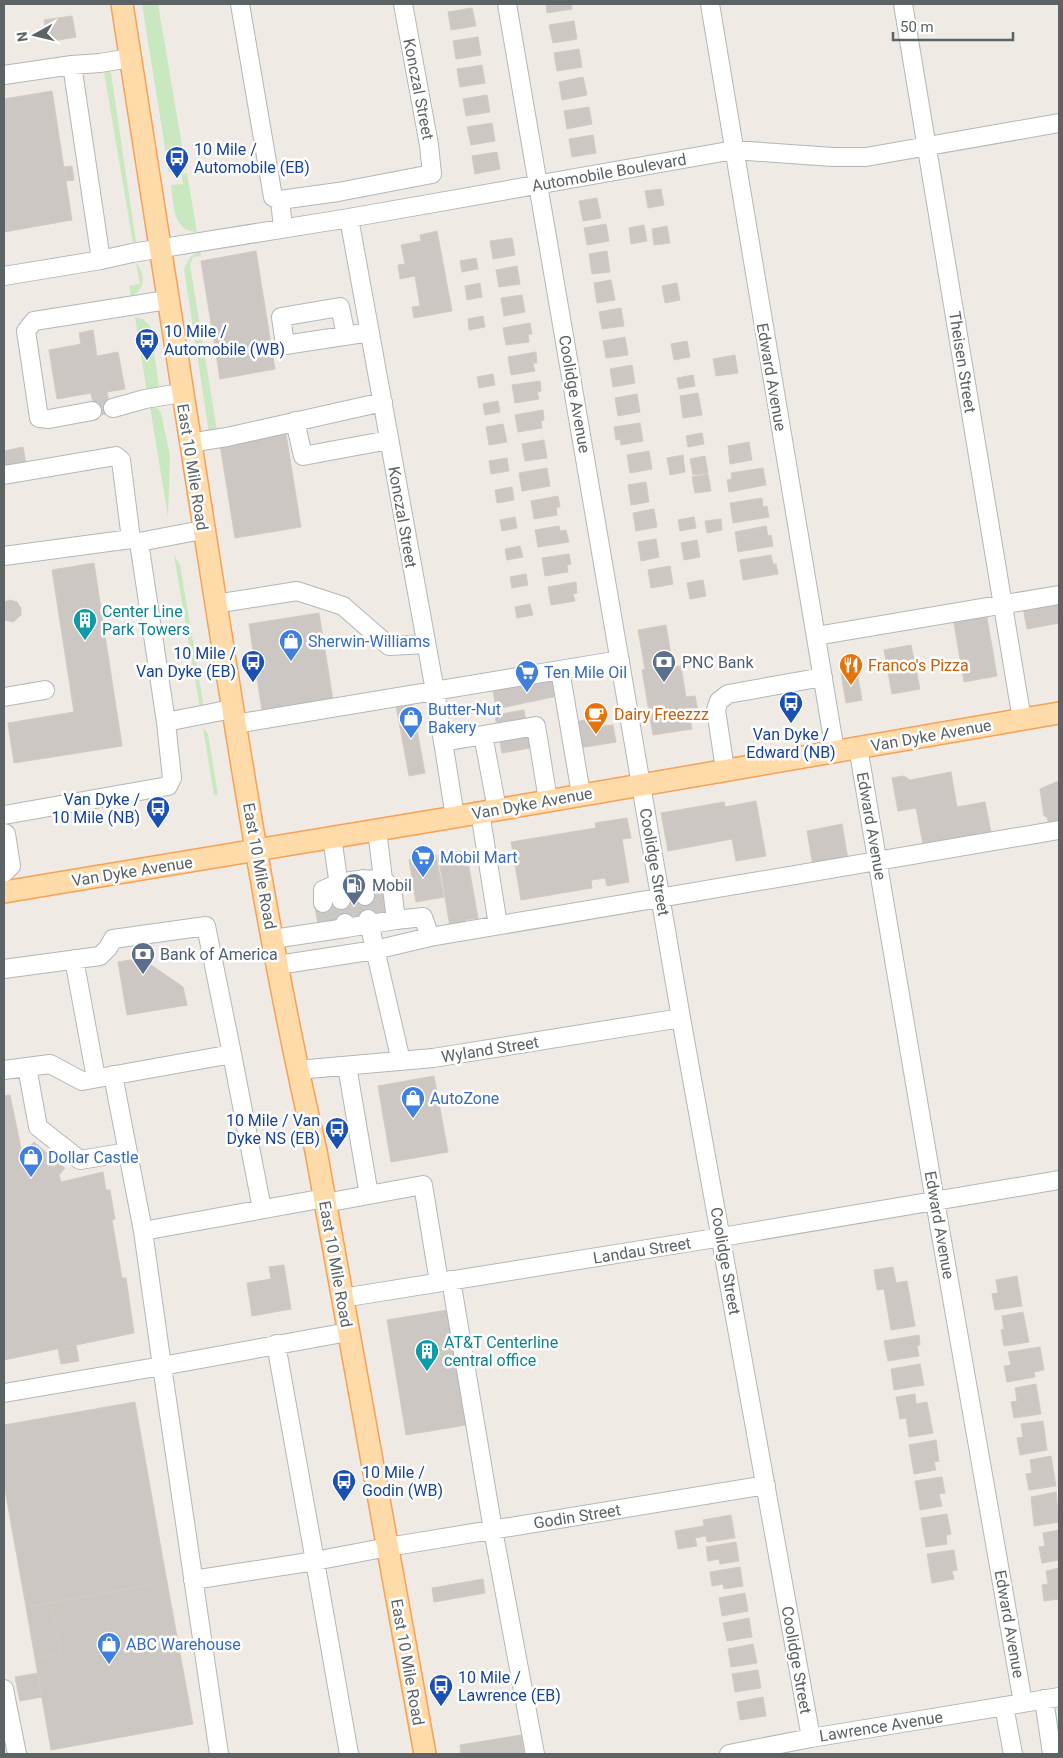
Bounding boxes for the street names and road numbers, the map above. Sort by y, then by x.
street label: Konczal Street [399,37,438,141]
street label: Automobile Boulevard [530,150,688,195]
street label: Theisen Street [945,310,980,414]
street label: Edward Avenue [753,322,790,433]
street label: Coolidge Avenue [555,334,594,454]
street label: East 10 Mile Road [173,402,212,532]
street label: Konczal Street [384,465,421,569]
street label: Van Dyke Avenue [869,716,993,755]
street label: Edward Avenue [853,771,890,882]
street label: Van Dyke Avenue [470,784,594,823]
street label: East 10 Mile Road [239,801,280,931]
street label: Coolidge Street [636,807,673,917]
street label: Van Dyke Avenue [70,853,194,890]
street label: Wyland Street [440,1032,540,1067]
street label: Edward Avenue [921,1170,958,1281]
street label: East 10 Mile Road [315,1199,356,1329]
street label: Coolidge Street [707,1206,744,1316]
street label: Landau Street [592,1233,692,1268]
street label: Godin Street [532,1500,622,1533]
street label: Edward Avenue [991,1569,1028,1680]
street label: East 10 Mile Road [387,1597,428,1727]
street label: Coolidge Street [778,1605,815,1715]
street label: Lawrence Avenue [818,1707,944,1746]

